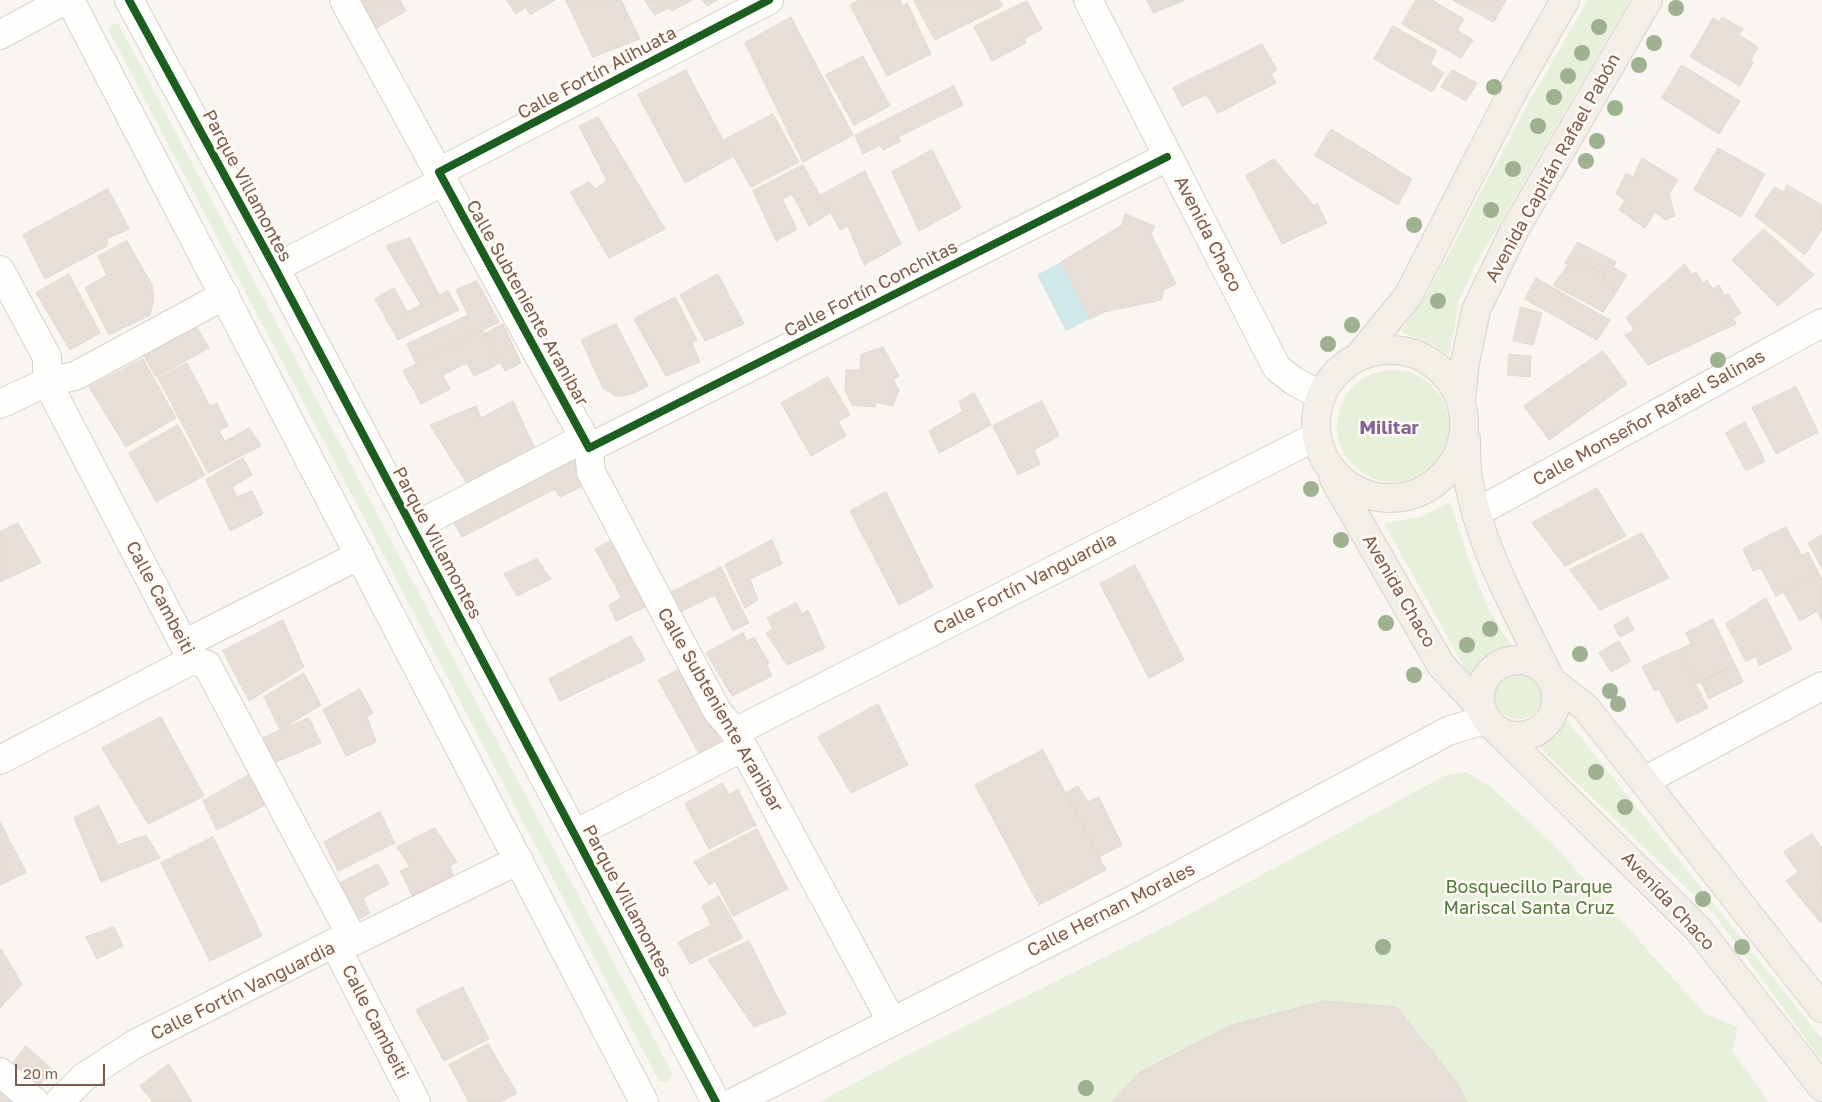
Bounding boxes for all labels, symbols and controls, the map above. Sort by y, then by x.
street label: Calle Fortín Alihuata [514,22,680,124]
street label: Avenida Capitán Rafael Pabón [1481,50,1625,286]
street label: Parque Villamontes [198,106,296,266]
street label: Avenida Chaco [1170,173,1246,295]
street label: Calle Subteniente Aranibar [461,196,593,410]
street label: Calle Fortín Conchitas [781,236,961,342]
street label: Calle Monseñor Rafael Salinas [1529,345,1769,491]
district label: Militar [1359,417,1419,439]
street label: Parque Villamontes [388,463,486,623]
street label: Calle Fortín Vanguardia [930,528,1120,640]
street label: Avenida Chaco [1358,531,1440,651]
street label: Calle Cambeiti [121,538,199,658]
street label: Calle Subteniente Aranibar [653,604,787,816]
street label: Parque Villamontes [578,821,676,981]
street label: Avenida Chaco [1617,847,1719,955]
street label: Calle Hernan Morales [1023,858,1199,962]
park label: Bosquecillo Parque Mariscal Santa Cruz [1443,876,1615,919]
street label: Calle Fortín Vanguardia [147,937,339,1045]
street label: Calle Cambeiti [337,961,413,1083]
scale bar [18,1054,108,1086]
text: 20 m [23,1064,58,1082]

